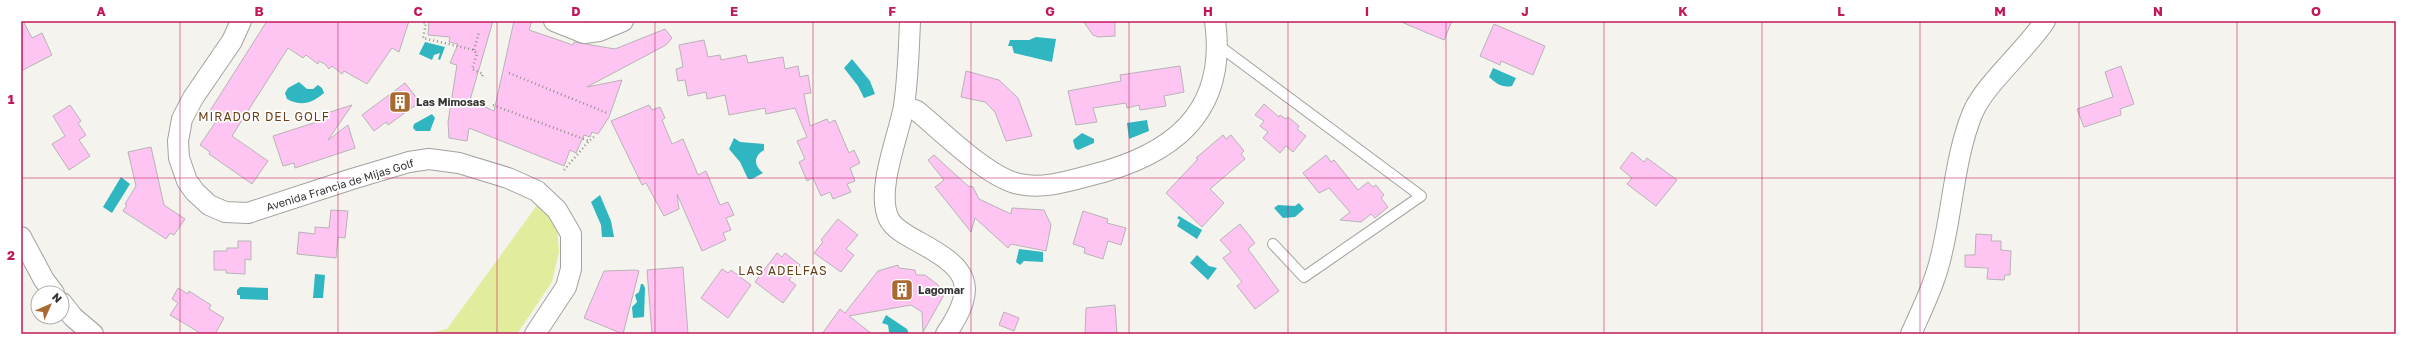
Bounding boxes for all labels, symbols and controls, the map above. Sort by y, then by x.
text: A [96,3,106,19]
text: B [254,3,264,19]
text: C [413,3,423,19]
text: D [571,3,581,19]
text: E [730,3,738,19]
text: F [888,3,896,19]
text: G [1045,3,1055,19]
text: H [1203,3,1213,19]
text: I [1365,3,1369,19]
text: J [1521,3,1529,19]
text: K [1678,3,1688,19]
text: L [1837,3,1845,19]
text: M [1994,3,2006,19]
text: N [2153,3,2163,19]
text: O [2311,3,2321,19]
building icon: Las Mimosas [387,89,413,115]
text: 1 [8,91,15,107]
place label: Las Mimosas [416,95,485,108]
district label: MIRADOR DEL GOLF [198,109,330,124]
street label: Avenida Francia de Mijas Golf [264,156,415,213]
text: 2 [7,247,15,263]
district label: LAS ADELFAS [738,263,828,278]
building icon: Lagomar [889,277,915,303]
place label: Lagomar [918,283,965,296]
north arrow [30,285,70,325]
text: N [50,290,65,305]

